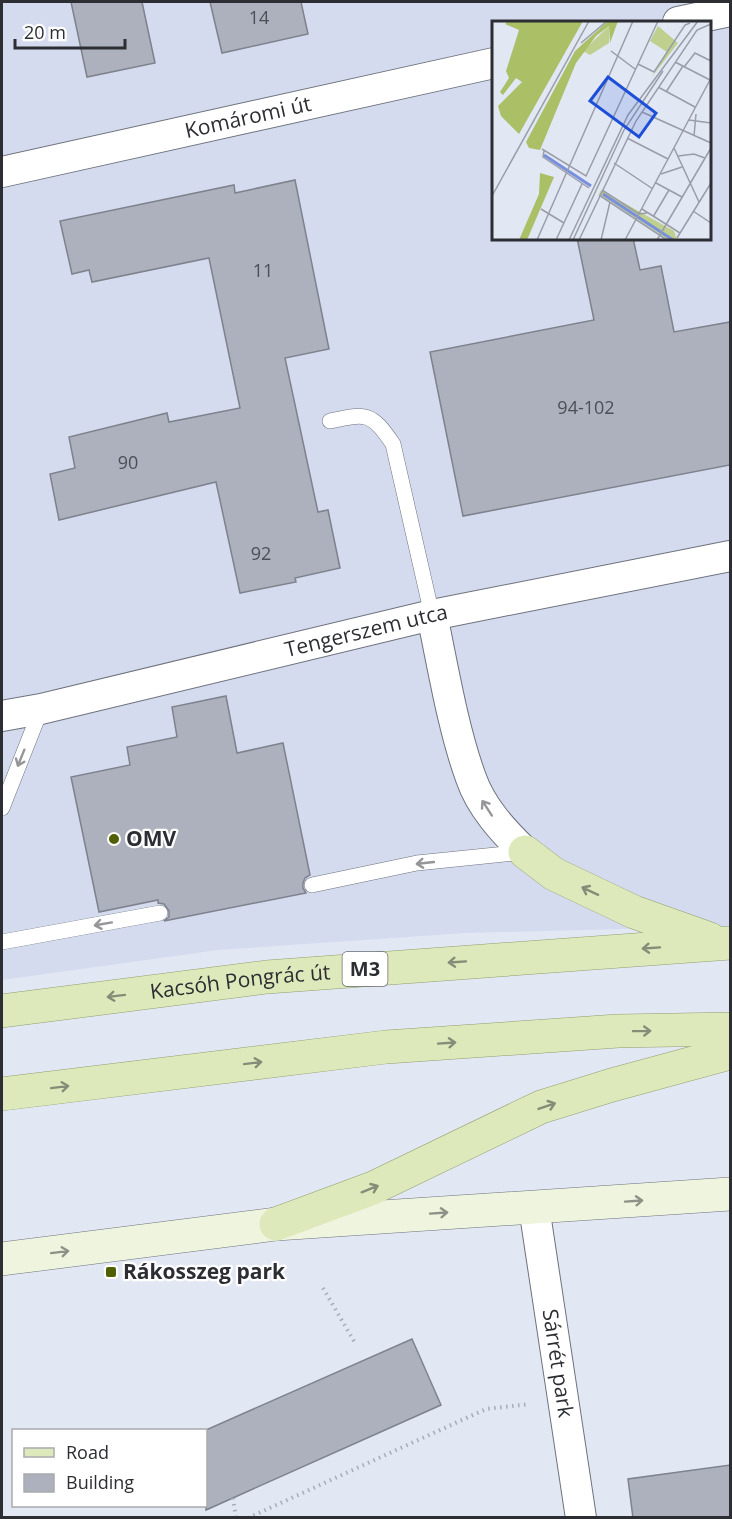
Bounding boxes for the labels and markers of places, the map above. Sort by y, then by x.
place label: OMV [126,824,177,852]
marker: OMV [107,832,121,846]
place label: Rákosszeg park [123,1257,286,1285]
marker: Rákosszeg park [104,1265,118,1279]

